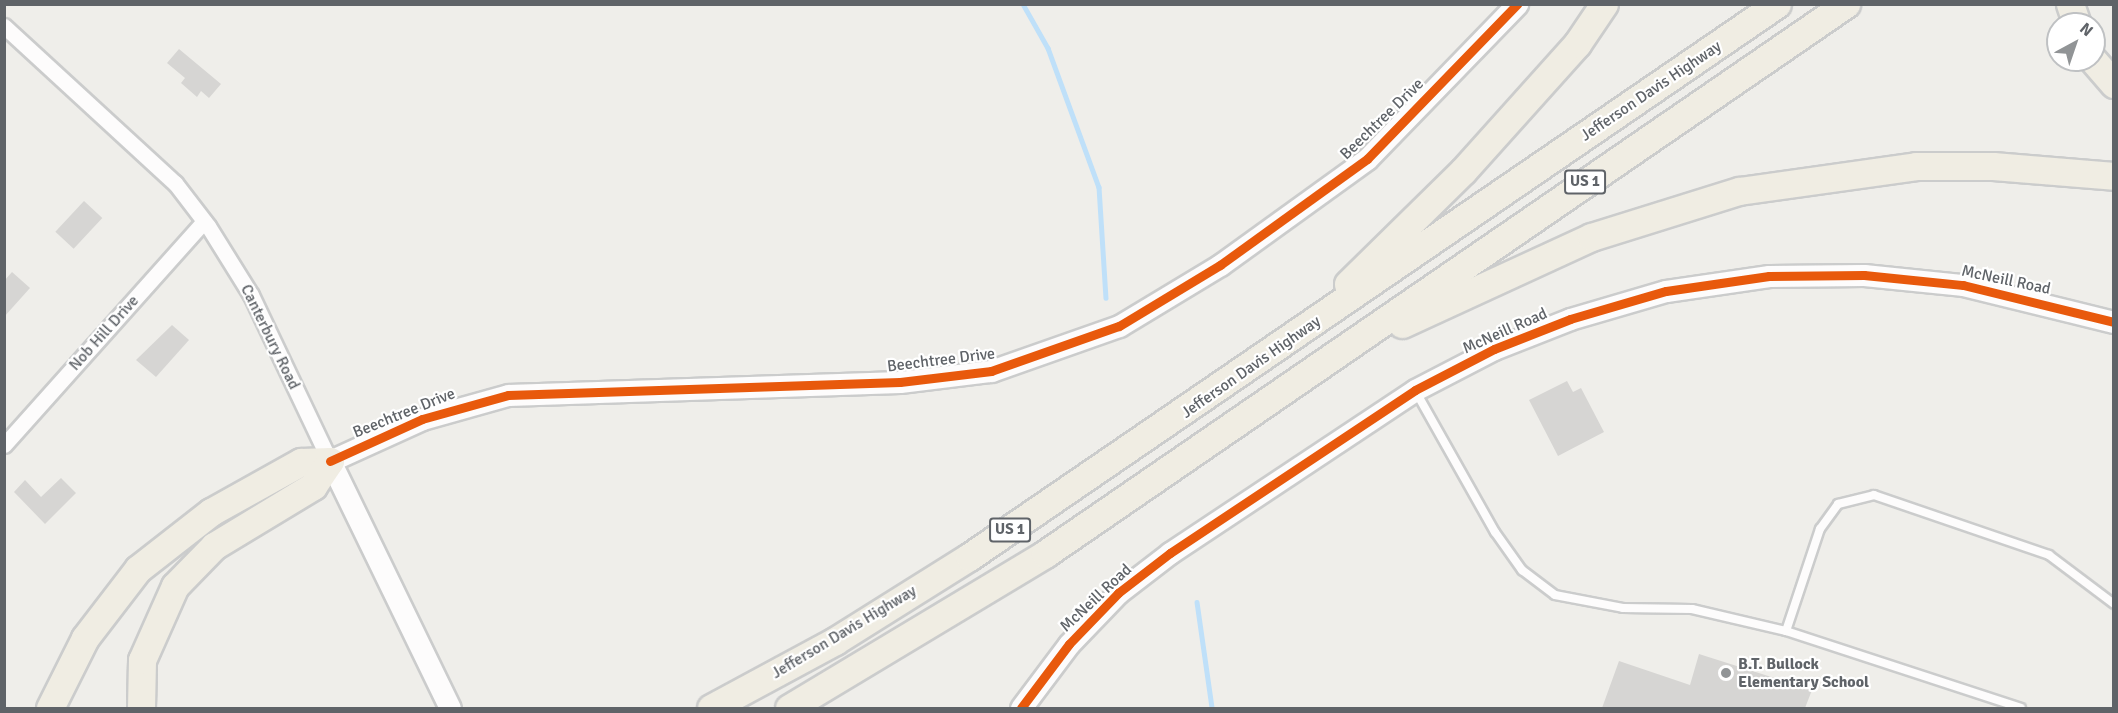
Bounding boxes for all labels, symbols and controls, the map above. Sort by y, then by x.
north arrow [2046,12,2106,72]
text: N [2076,18,2097,41]
street label: Jefferson Davis Highway [1577,37,1725,145]
street label: Beechtree Drive [1336,74,1428,164]
road number: US 1 [1564,170,1606,194]
street label: McNeill Road [1960,261,2052,299]
street label: Canterbury Road [236,281,304,393]
street label: Nob Hill Drive [65,291,143,375]
street label: McNeill Road [1460,304,1550,358]
street label: Jefferson Davis Highway [1178,312,1324,422]
street label: Beechtree Drive [886,344,996,376]
street label: Beechtree Drive [350,384,458,442]
road number: US 1 [989,518,1031,542]
street label: McNeill Road [1056,560,1136,636]
street label: Jefferson Davis Highway [768,581,920,683]
place label: B.T. Bullock Elementary School [1738,654,1869,692]
marker: B.T. Bullock Elementary School [1719,666,1733,680]

